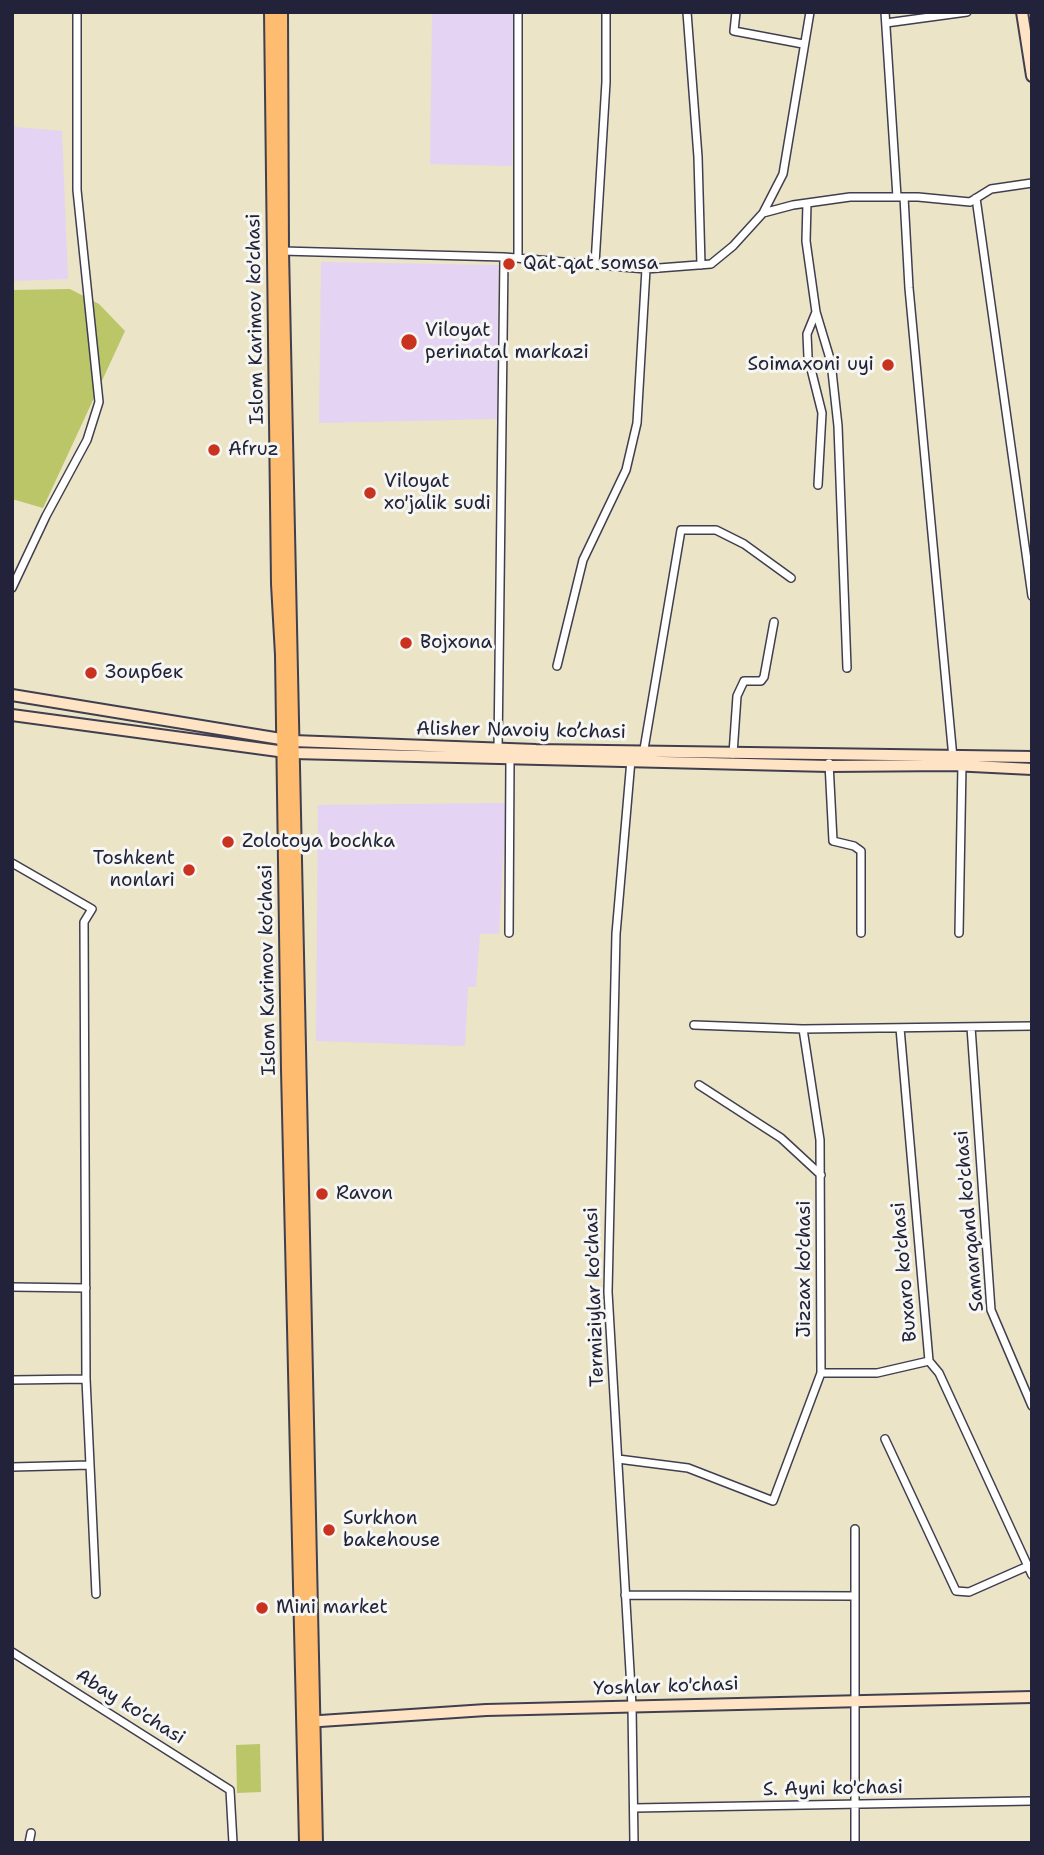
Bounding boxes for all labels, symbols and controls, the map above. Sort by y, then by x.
street label: Islom Karimov ko'chasi [243,213,269,425]
place label: Qat qat somsa [523,253,658,275]
marker: Qat qat somsa [501,256,517,272]
place label: Viloyat perinatal markazi [425,320,589,364]
marker: Viloyat perinatal markazi [399,332,419,352]
place label: Soimaxoni uyi [748,354,874,376]
marker: Soimaxoni uyi [880,357,896,373]
place label: Afruz [228,439,279,461]
marker: Afruz [206,442,222,458]
place label: Viloyat xo'jalik sudi [384,471,491,515]
marker: Viloyat xo'jalik sudi [362,485,378,501]
place label: Bojxona [420,632,492,654]
marker: Bojxona [398,635,414,651]
place label: Зоирбек [105,662,183,684]
marker: Зоирбек [83,665,99,681]
street label: Alisher Navoiy ko’chasi [416,718,626,744]
place label: Zolotoya bochka [242,831,395,853]
marker: Zolotoya bochka [220,834,236,850]
place label: Toshkent nonlari [93,848,175,892]
marker: Toshkent nonlari [181,862,197,878]
street label: Islom Karimov ko'chasi [255,864,281,1076]
street label: Samarqand ko'chasi [951,1129,989,1313]
place label: Ravon [336,1183,393,1205]
marker: Ravon [314,1186,330,1202]
street label: Jizzax ko'chasi [794,1200,816,1338]
street label: Buxaro ko'chasi [888,1201,922,1343]
street label: Termiziylar ko'chasi [580,1207,610,1387]
place label: Surkhon bakehouse [343,1508,440,1552]
marker: Surkhon bakehouse [321,1522,337,1538]
place label: Mini market [276,1597,388,1619]
marker: Mini market [254,1600,270,1616]
street label: Abay ko'chasi [71,1664,189,1750]
street label: Yoshlar ko'chasi [593,1673,739,1701]
street label: S. Ayni ko'chasi [763,1776,903,1802]

